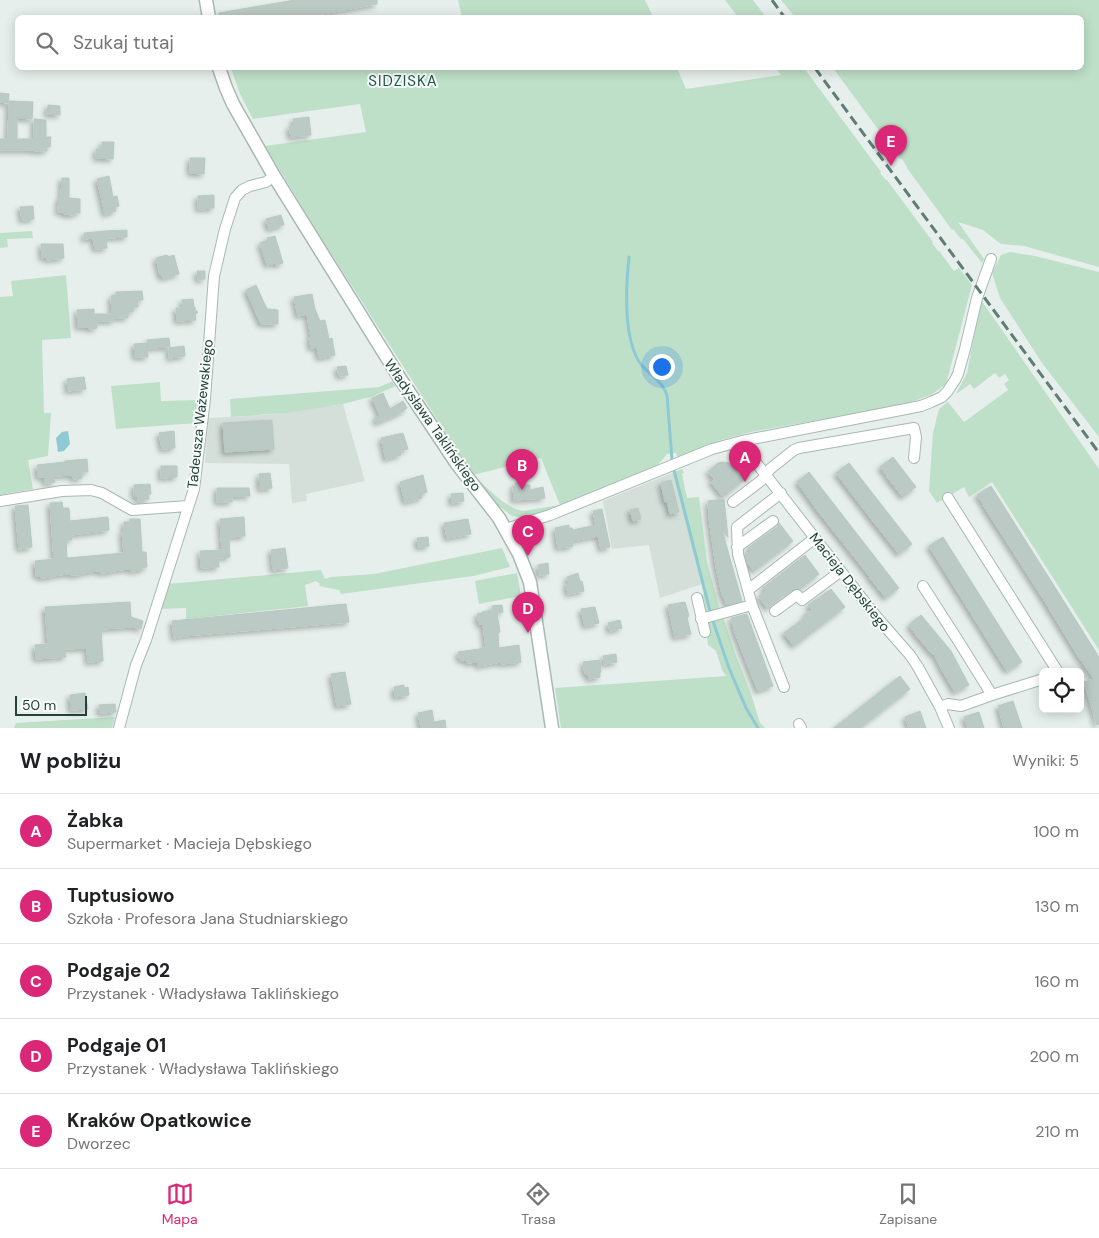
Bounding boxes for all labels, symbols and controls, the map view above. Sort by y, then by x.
search box [15,15,1084,70]
icon: search [33,29,61,57]
text: Szukaj tutaj [73,30,174,55]
district label: SIDZISKA [368,71,438,91]
pin: E [875,125,907,166]
street label: Tadeusza Ważewskiego [183,338,217,490]
your location [649,354,675,380]
street label: Władysława Taklińskiego [380,355,486,495]
pin: A [729,441,761,482]
pin: B [506,449,538,490]
pin: C [512,515,544,556]
street label: Macieja Dębskiego [806,529,894,635]
pin: D [512,592,544,633]
map controls [1039,668,1084,713]
button: locate [1039,668,1084,713]
scale bar [15,693,88,716]
text: 50 m [22,696,56,714]
text: W pobliżu [20,747,121,775]
text: Wyniki: 5 [1012,750,1079,771]
text: Żabka [67,808,123,833]
text: A [30,821,42,842]
text: 100 m [1034,821,1079,842]
text: Supermarket · Macieja Dębskiego [67,833,312,854]
text: Tuptusiowo [67,883,175,908]
text: B [31,896,41,917]
text: 130 m [1035,896,1079,917]
text: Szkoła · Profesora Jana Studniarskiego [67,908,348,929]
text: Podgaje 02 [67,958,170,983]
text: C [30,971,42,992]
text: 160 m [1035,971,1079,992]
text: Przystanek · Władysława Taklińskiego [67,983,339,1004]
text: Podgaje 01 [67,1033,166,1058]
text: D [30,1046,42,1067]
text: 200 m [1030,1046,1079,1067]
text: Przystanek · Władysława Taklińskiego [67,1058,339,1079]
text: Kraków Opatkowice [67,1108,252,1133]
text: E [31,1121,41,1142]
text: 210 m [1035,1121,1079,1142]
text: Dworzec [67,1133,131,1154]
tab: Mapa [162,1180,198,1228]
tab: Trasa [521,1180,556,1228]
tab: Zapisane [879,1180,937,1228]

